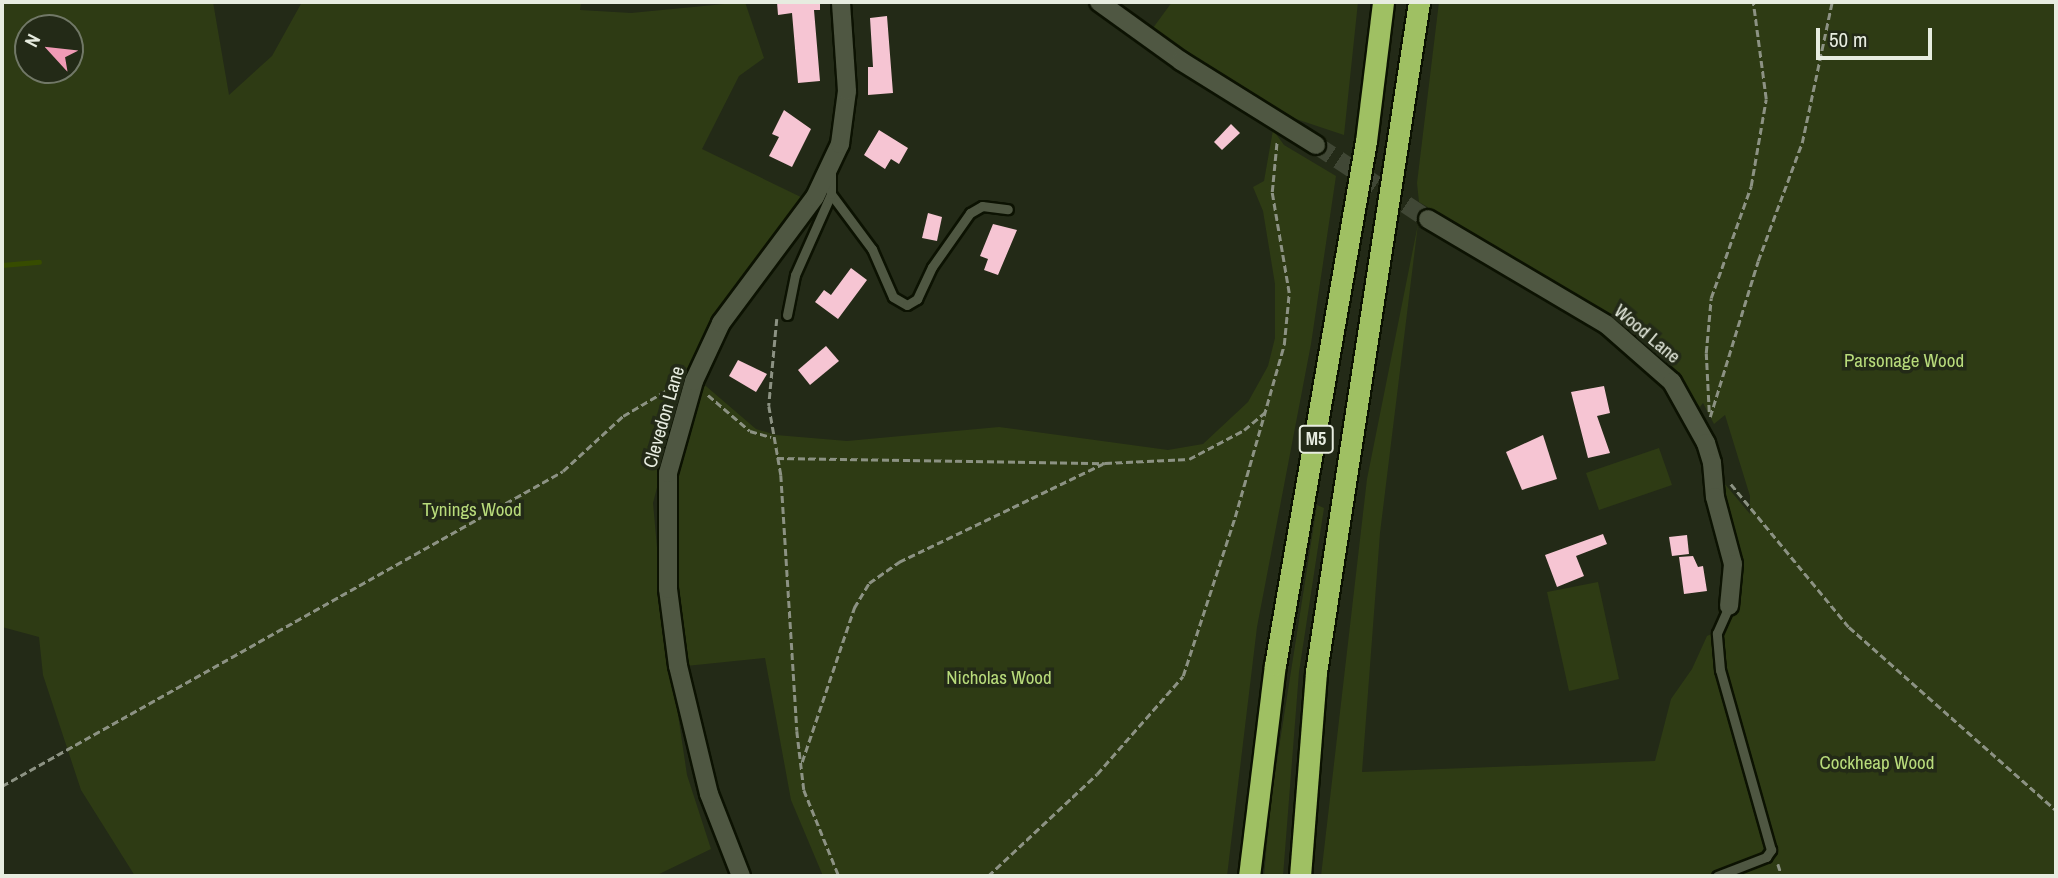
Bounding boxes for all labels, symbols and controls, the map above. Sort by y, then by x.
north arrow [14,14,84,84]
scale bar [1820,14,1936,58]
text: 50 m [1829,25,1867,54]
text: N [18,29,46,51]
street label: Wood Lane [1609,300,1685,368]
park label: Parsonage Wood [1844,350,1964,372]
street label: Clevedon Lane [639,363,689,471]
road number: M5 [1298,424,1334,454]
park label: Tynings Wood [422,499,522,521]
park label: Nicholas Wood [946,667,1052,689]
park label: Cockheap Wood [1820,752,1934,774]

